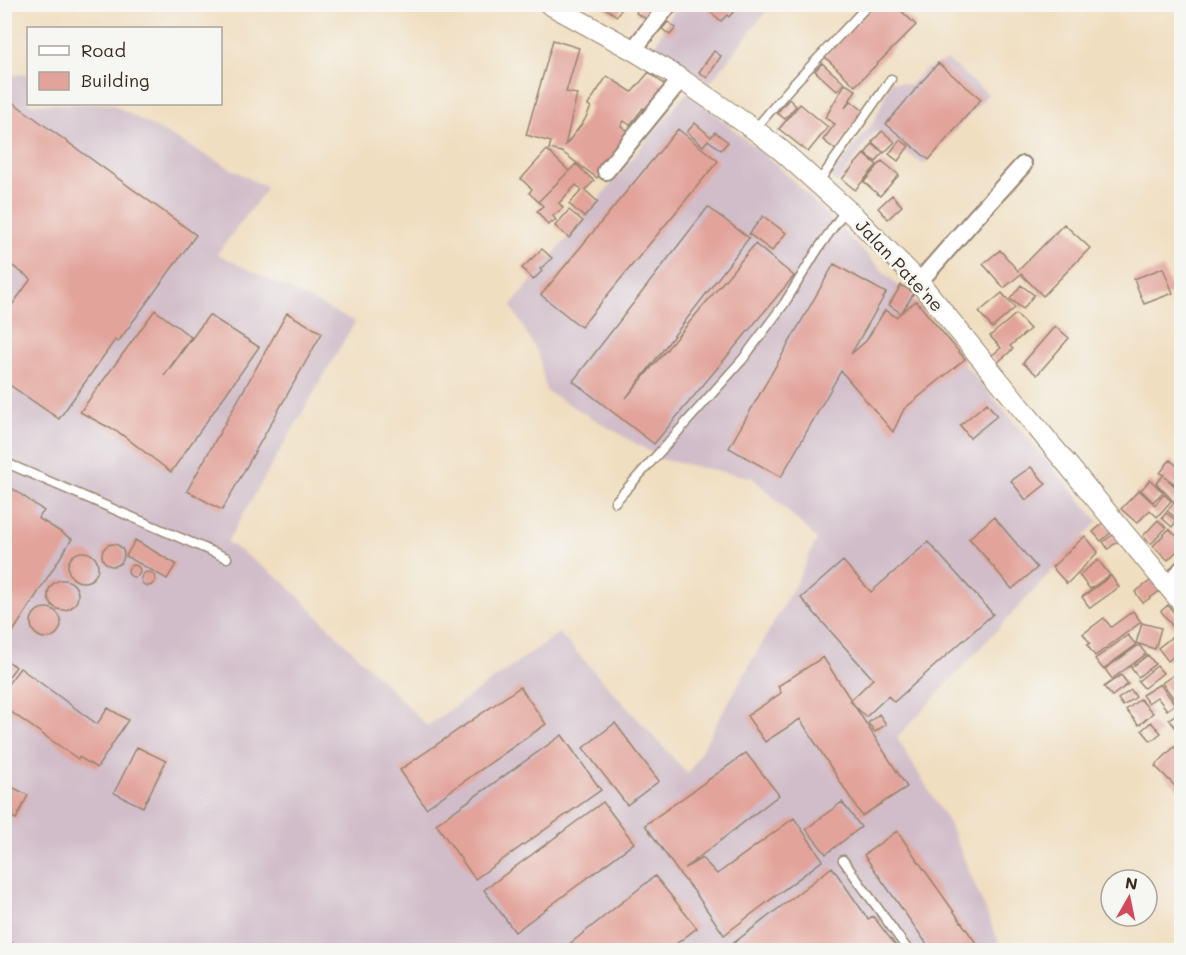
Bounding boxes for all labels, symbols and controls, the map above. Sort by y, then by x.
legend [27,27,222,105]
text: Road [81,38,126,62]
text: Building [81,68,149,92]
street label: Jalan Pate'ne [851,213,949,317]
north arrow [1099,868,1159,928]
text: N [1124,871,1139,894]

